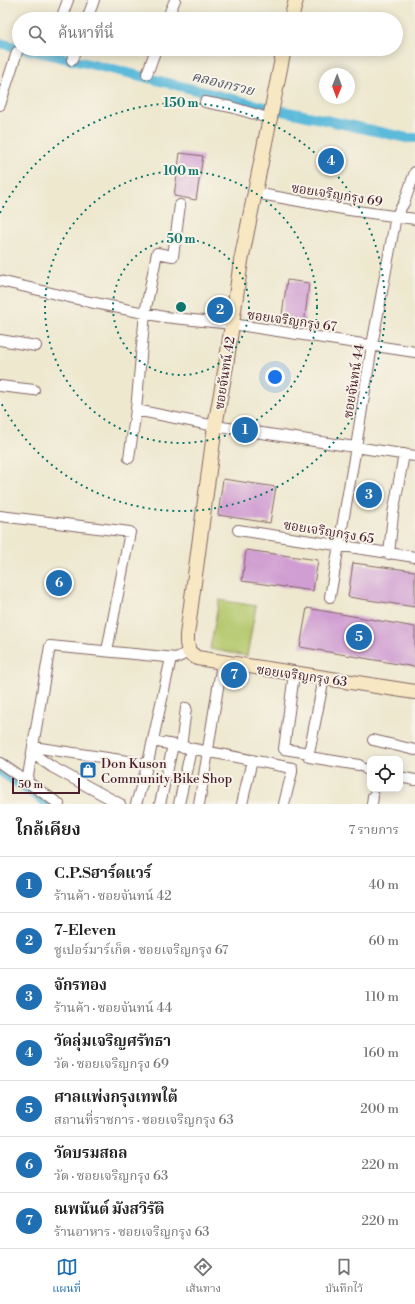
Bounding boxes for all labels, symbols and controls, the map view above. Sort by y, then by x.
search box [12,12,403,56]
icon: search [26,23,48,45]
text: ค้นหาที่นี่ [58,24,114,43]
water label: คลองกรวย [190,68,257,101]
north arrow [319,68,355,104]
text: 150 m [164,96,198,111]
pin: 4 [318,146,344,176]
text: 100 m [163,164,199,179]
street label: ซอยเจริญกรุง 69 [290,180,384,210]
text: 50 m [166,232,196,247]
pin: 2 [207,295,233,325]
centre of rings [174,300,188,314]
street label: ซอยเจริญกรุง 67 [246,307,338,335]
street label: ซอยจันทน์ 42 [211,335,239,411]
street label: ซอยจันทน์ 44 [340,343,368,419]
your location [265,367,285,387]
pin: 1 [232,415,258,445]
pin: 3 [356,480,382,510]
street label: ซอยเจริญกรุง 65 [282,517,375,547]
pin: 6 [46,568,72,598]
pin: 5 [346,622,372,652]
pin: 7 [221,660,247,690]
street label: ซอยเจริญกรุง 63 [255,662,348,690]
place label: Don Kuson Community Bike Shop [101,756,232,787]
map controls [367,756,403,792]
button: locate [367,756,403,792]
shop icon: Don Kuson Community Bike Shop [78,760,98,780]
scale bar [12,776,80,795]
text: 50 m [18,778,43,792]
text: ใกล้เคียง [16,819,81,841]
text: 7 รายการ [348,822,399,838]
text: C.P.Sฮาร์ดแวร์ [54,864,151,883]
text: 1 [26,877,32,893]
text: 40 m [369,877,399,893]
text: ร้านค้า · ซอยจันทน์ 42 [54,888,172,904]
text: 7-Eleven [54,921,116,940]
text: 2 [25,933,33,949]
text: 60 m [368,933,399,949]
text: ซูเปอร์มาร์เก็ต · ซอยเจริญกรุง 67 [54,942,228,958]
text: จักรทอง [54,976,107,995]
text: 3 [25,989,33,1005]
text: 110 m [365,989,399,1005]
text: ร้านค้า · ซอยจันทน์ 44 [54,1000,172,1016]
text: วัดลุ่มเจริญศรัทธา [54,1032,171,1051]
text: 4 [25,1045,33,1061]
text: 160 m [363,1045,399,1061]
text: วัด · ซอยเจริญกรุง 69 [54,1056,169,1072]
text: ศาลแพ่งกรุงเทพใต้ [54,1088,178,1107]
text: 5 [25,1101,33,1117]
text: 200 m [360,1101,399,1117]
text: สถานที่ราชการ · ซอยเจริญกรุง 63 [54,1112,234,1128]
text: วัดบรมสถล [54,1144,128,1163]
text: 6 [25,1157,33,1173]
text: 220 m [361,1157,399,1173]
text: วัด · ซอยเจริญกรุง 63 [54,1168,168,1184]
text: ณพนันต์ มังสวิรัติ [54,1200,165,1219]
text: 7 [25,1213,33,1229]
text: 220 m [361,1213,399,1229]
text: ร้านอาหาร · ซอยเจริญกรุง 63 [54,1224,209,1240]
tab: แผนที่ [52,1256,81,1298]
tab: เส้นทาง [185,1256,221,1298]
tab: บันทึกไว้ [325,1256,363,1298]

